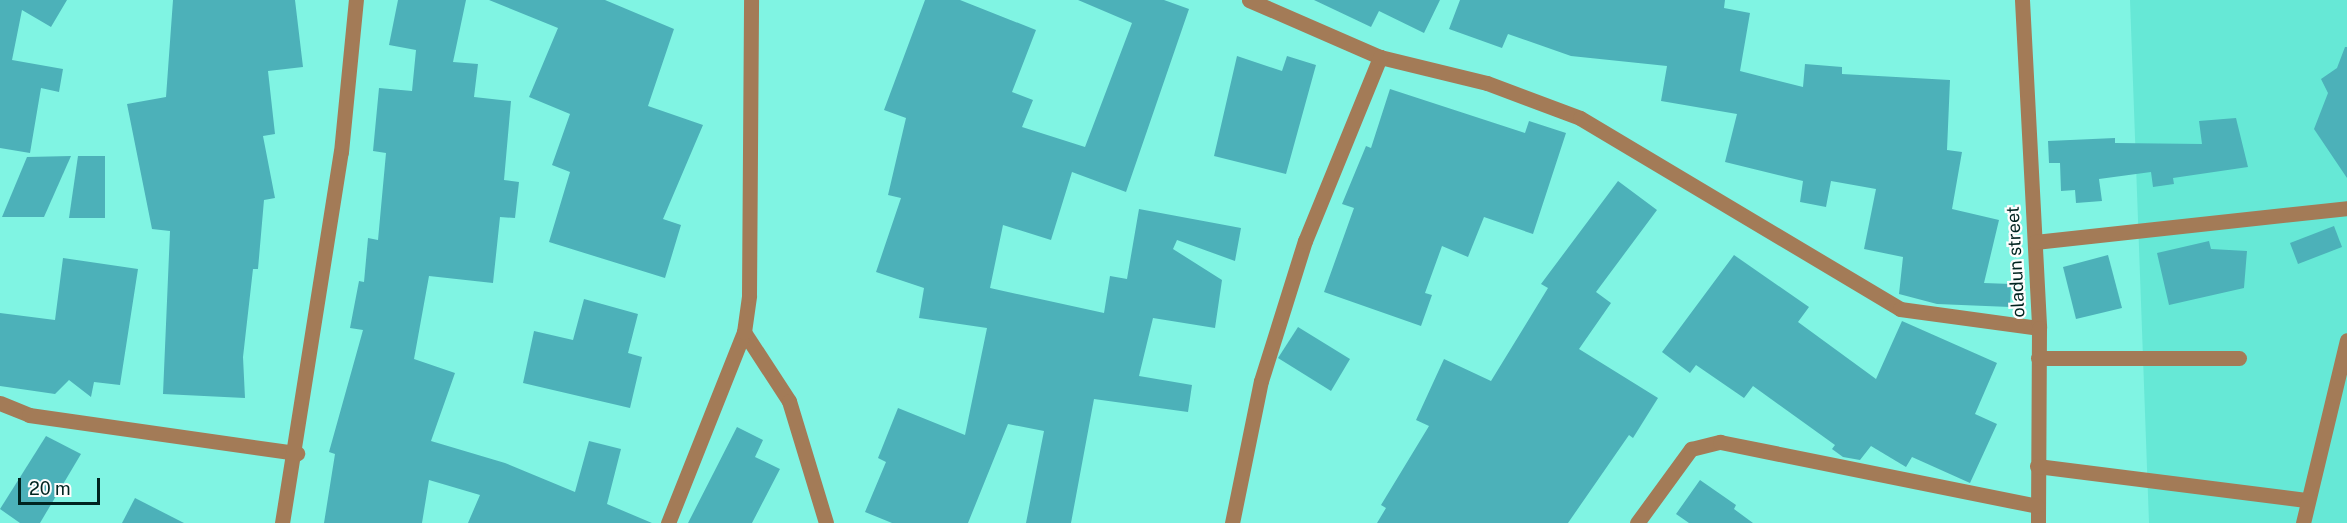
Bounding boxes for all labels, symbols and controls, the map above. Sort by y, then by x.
street label: oladun street [2002,206,2030,318]
scale bar [21,466,104,504]
text: 20 m [29,478,71,499]

